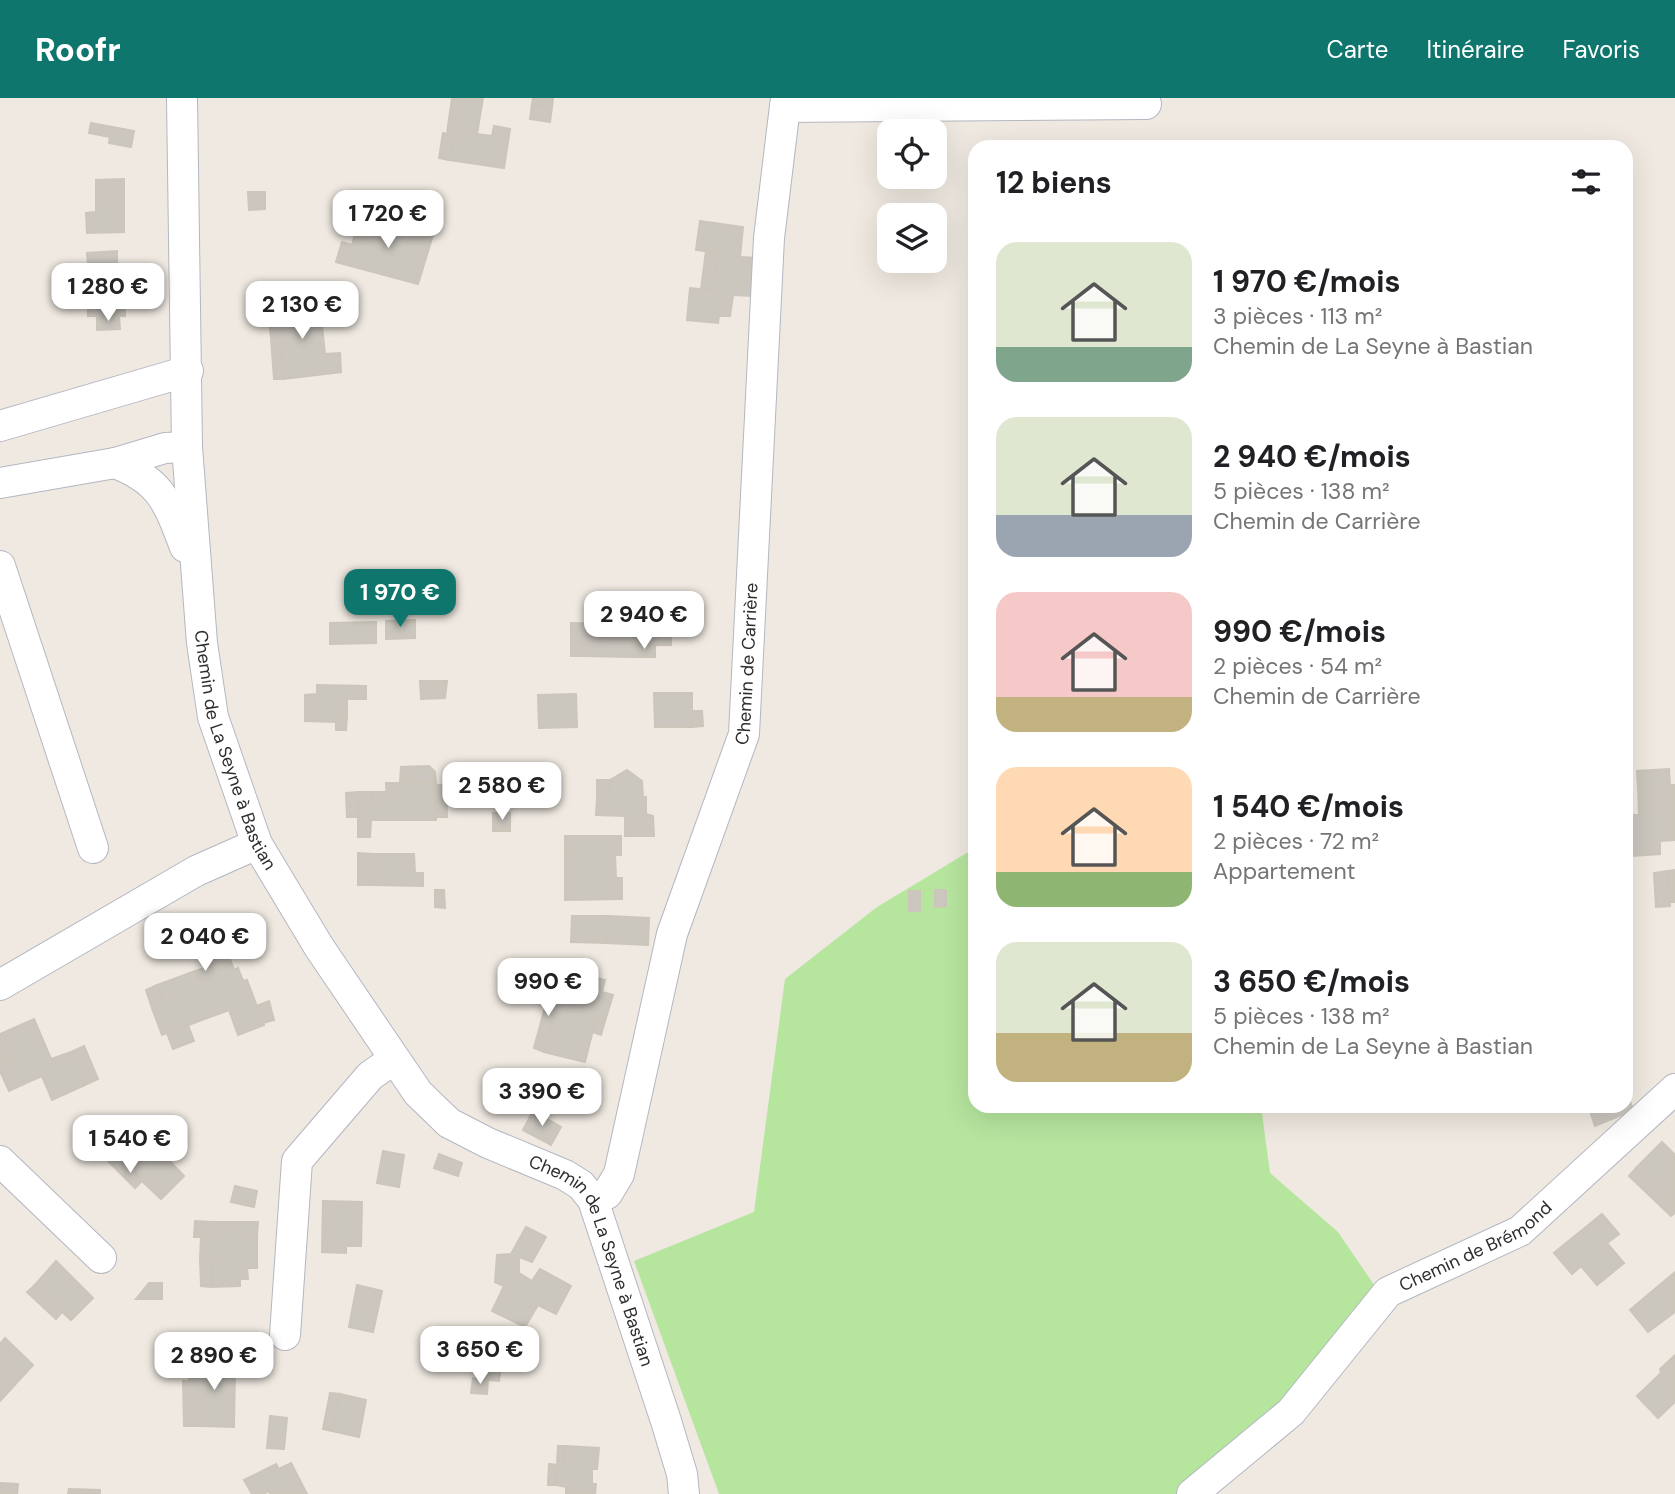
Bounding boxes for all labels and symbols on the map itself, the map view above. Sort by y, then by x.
pin: 1 720 € [323,190,453,250]
pin: 1 280 € [43,264,173,323]
pin: 2 130 € [237,282,367,341]
pin: 1 970 € [335,570,465,629]
street label: Chemin de Carrière [729,582,764,749]
pin: 2 940 € [579,592,709,651]
street label: Chemin de La Seyne à Bastian [189,629,282,875]
pin: 2 580 € [437,762,567,822]
pin: 2 040 € [140,914,270,973]
pin: 990 € [499,958,597,1018]
pin: 3 390 € [477,1068,607,1128]
pin: 1 540 € [65,1116,195,1175]
street label: Chemin de La Seyne à Bastian [525,1149,659,1369]
street label: Chemin de Brémond [1395,1196,1557,1297]
pin: 3 650 € [415,1326,545,1386]
pin: 2 890 € [149,1332,279,1392]

